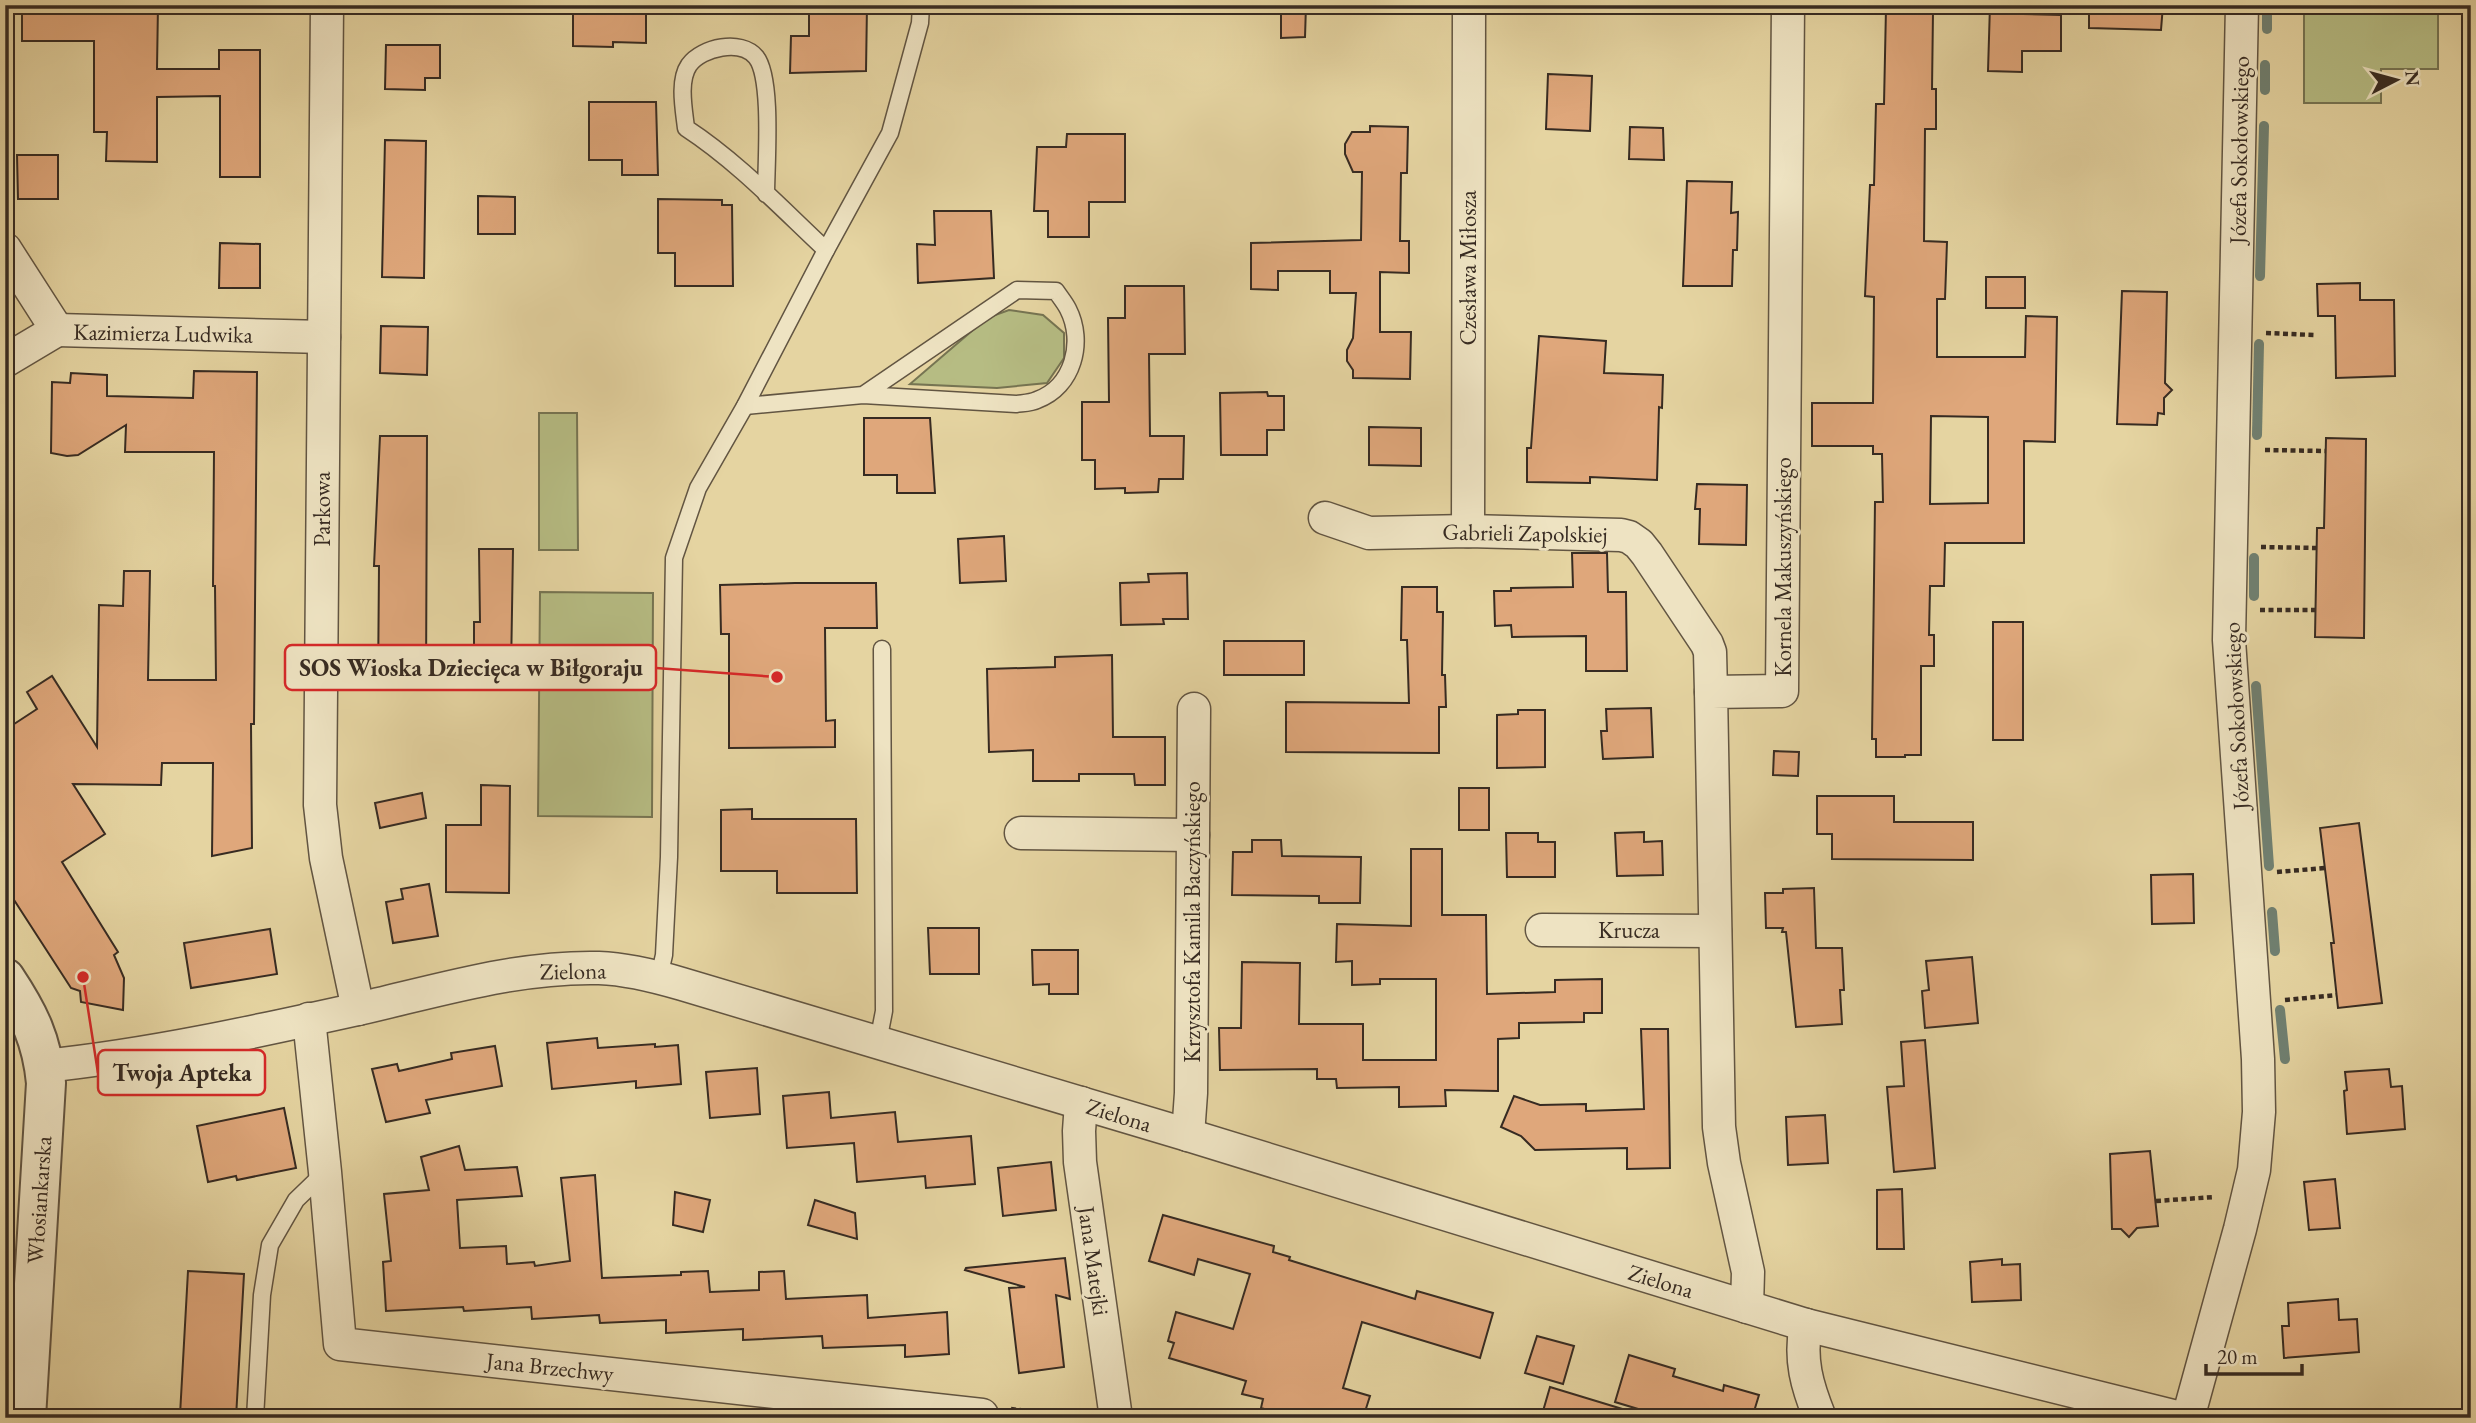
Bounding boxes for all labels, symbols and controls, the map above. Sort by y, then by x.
north arrow [2360,46,2430,116]
street label: Józefa Sokołowskiego [2222,56,2256,246]
text: N [2399,69,2426,88]
street label: Czesława Miłosza [1453,190,1483,346]
street label: Kazimierza Ludwika [73,316,254,350]
street label: Kornela Makuszyńskiego [1768,457,1798,677]
street label: Parkowa [307,471,337,546]
street label: Gabrieli Zapolskiej [1442,517,1608,549]
street label: Józefa Sokołowskiego [2216,621,2256,813]
callout: SOS Wioska Dziecięca w Biłgoraju [285,645,656,690]
text: SOS Wioska Dziecięca w Biłgoraju [299,652,644,684]
street label: Krzysztofa Kamila Baczyńskiego [1177,781,1207,1063]
street label: Krucza [1598,915,1661,945]
street label: Zielona [539,955,607,987]
callout: Twoja Apteka [98,1050,265,1095]
text: Twoja Apteka [112,1057,252,1089]
street label: Zielona [1083,1091,1156,1139]
street label: Włosiankarska [20,1134,58,1265]
street label: Jana Matejki [1071,1202,1117,1318]
street label: Zielona [1625,1257,1698,1305]
scale bar [2206,1332,2303,1376]
text: 20 m [2217,1343,2258,1370]
street label: Jana Brzechwy [483,1345,616,1389]

